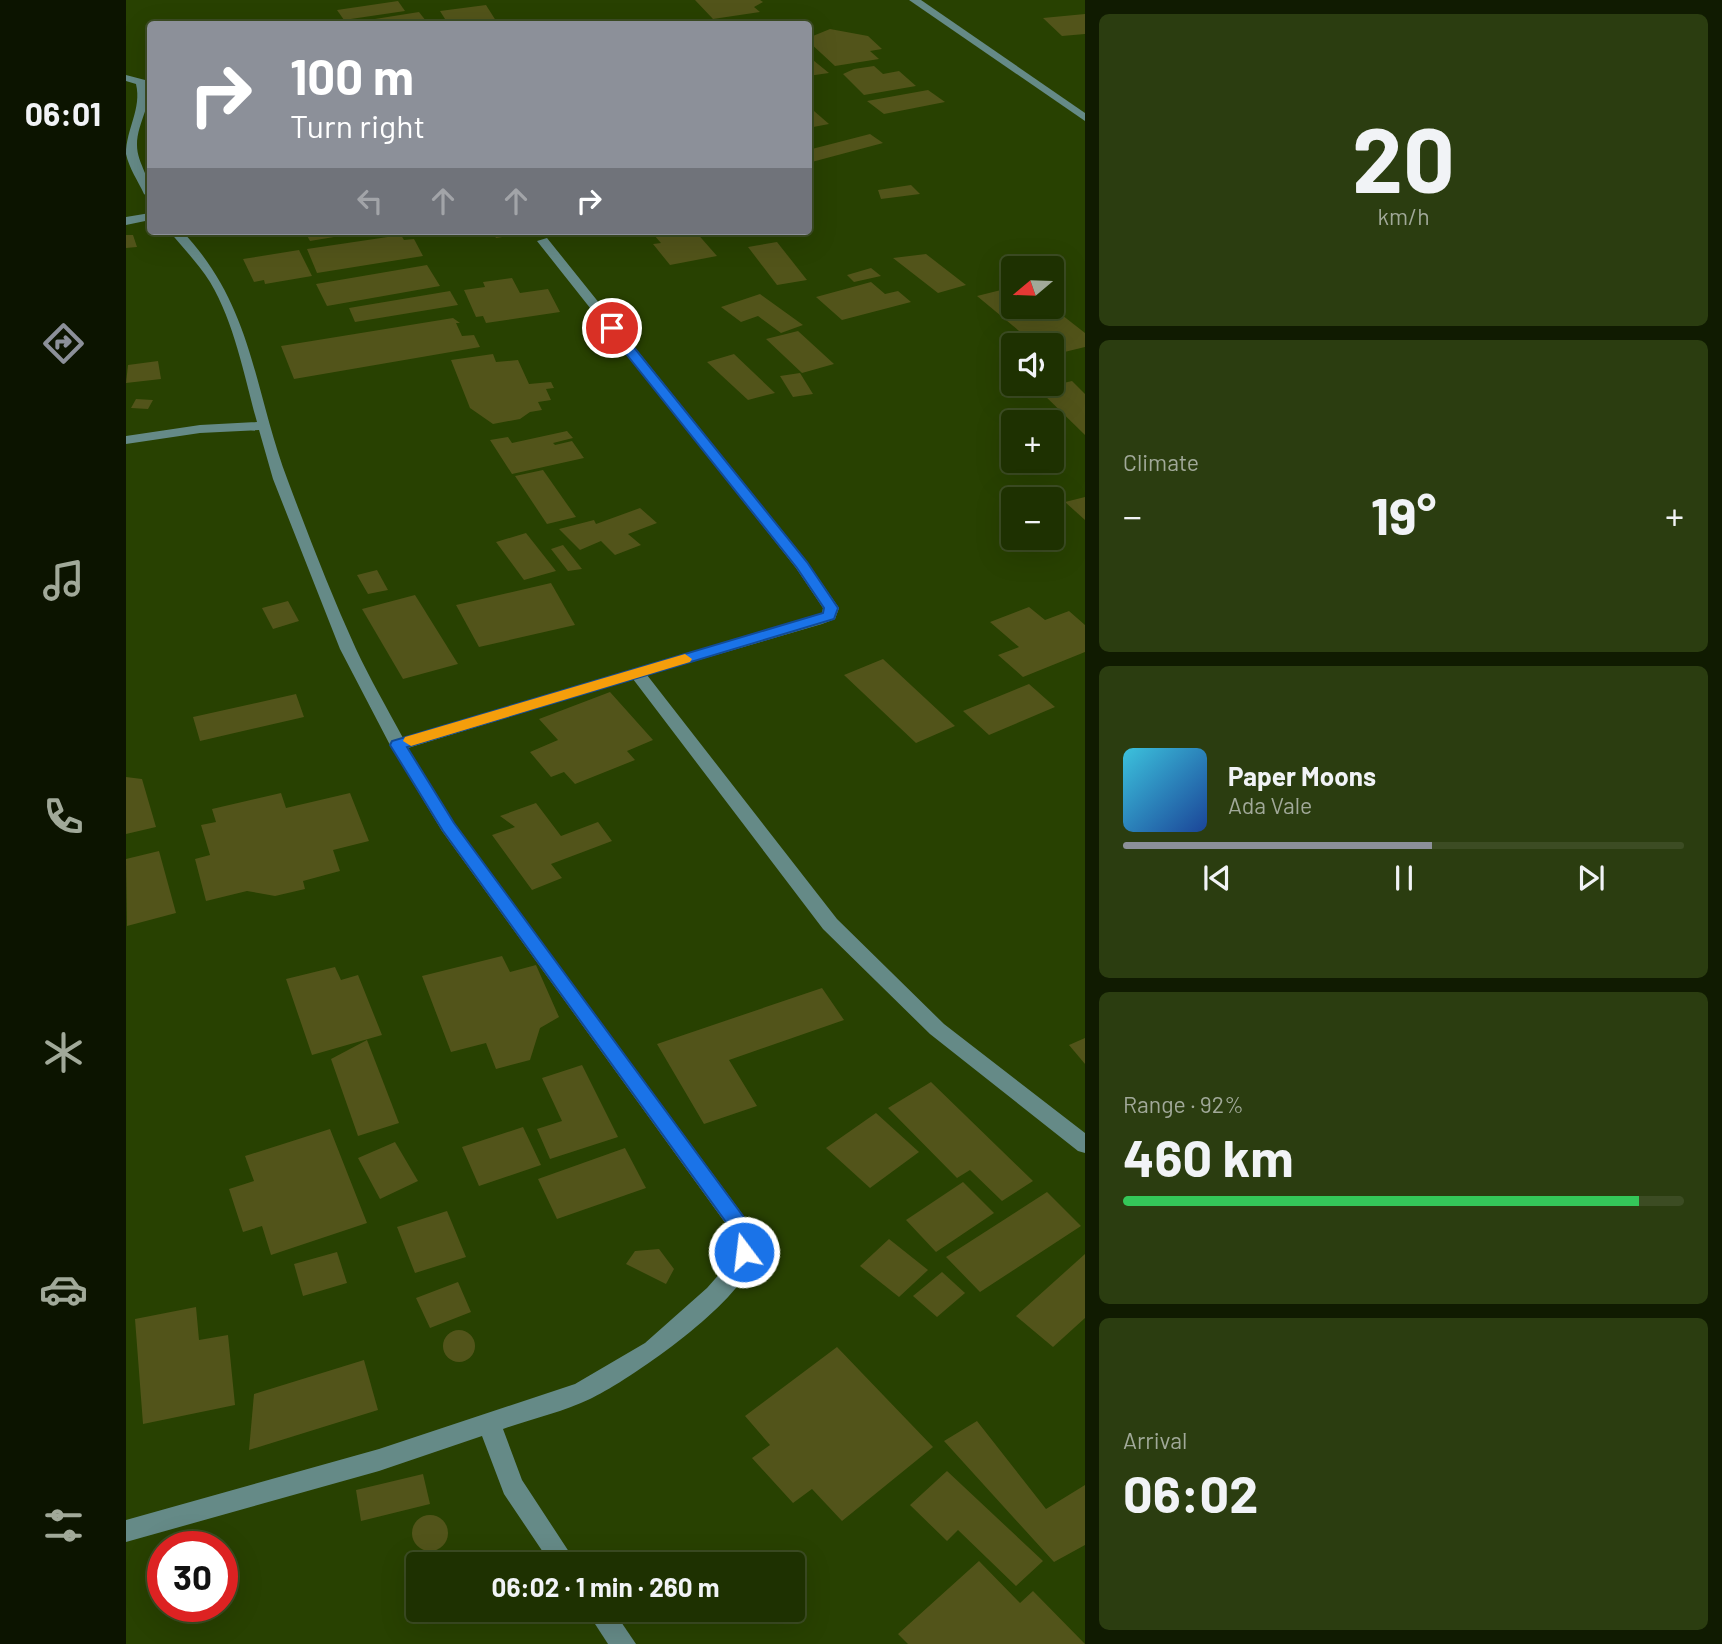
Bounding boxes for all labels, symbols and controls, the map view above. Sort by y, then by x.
text: 100 m [290,46,414,105]
icon: right [175,49,266,140]
text: 06:01 [25,94,101,132]
text: 20 [1352,102,1455,211]
text: Turn right [290,106,425,144]
icon: left [351,182,389,220]
icon: ahead [424,182,462,220]
icon: ahead [497,182,535,220]
icon: right [570,182,608,220]
text: km/h [1377,202,1430,230]
north arrow [1001,256,1064,318]
map controls [1001,256,1064,550]
pin [582,298,642,358]
icon: arrive [593,309,631,347]
icon: directions [39,319,88,368]
button: sound [1001,333,1064,396]
button: + [1001,410,1064,473]
text: Climate [1123,448,1199,476]
text: 19° [1371,483,1436,545]
button: − [1001,487,1064,550]
text: − [1123,492,1142,538]
text: + [1665,492,1684,538]
icon: music [39,556,88,605]
text: Paper Moons [1228,760,1376,791]
text: Ada Vale [1228,791,1312,819]
icon: phone [39,792,88,841]
icon: previous [1198,859,1236,897]
icon: pause [1385,859,1423,897]
icon: next [1572,859,1610,897]
icon: climate [39,1028,88,1077]
text: Range · 92% [1123,1090,1244,1118]
text: 460 km [1123,1125,1294,1187]
position arrow [707,1215,781,1289]
icon: car [39,1265,88,1314]
text: Arrival [1123,1426,1187,1454]
text: 06:02 [1123,1461,1258,1523]
icon: filters [39,1501,88,1550]
speed limit sign: 30 [147,1531,238,1622]
text: 06:02 · 1 min · 260 m [492,1571,719,1602]

